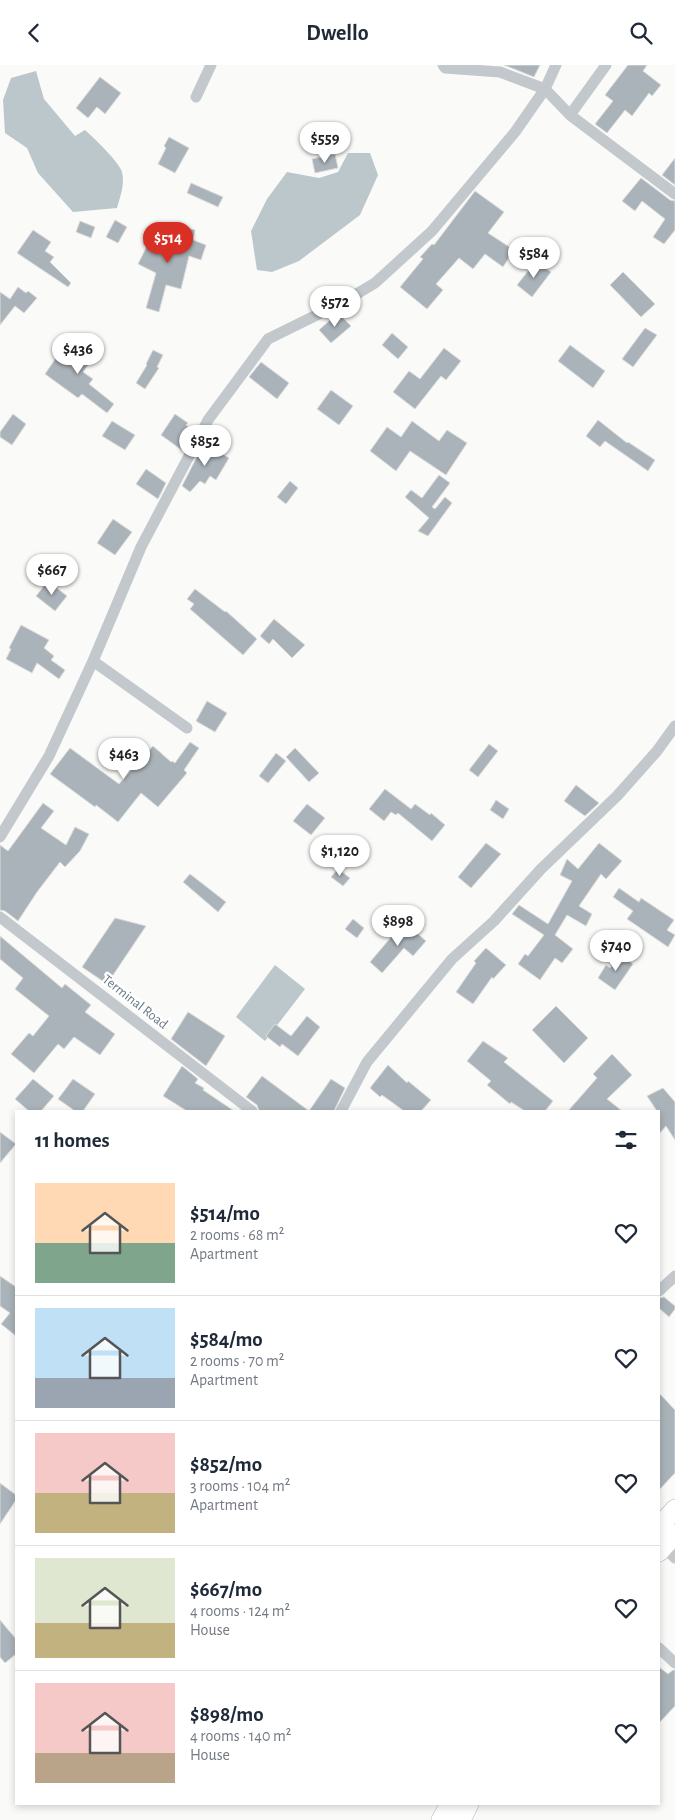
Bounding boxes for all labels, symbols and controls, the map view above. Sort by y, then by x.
icon: back [20,19,48,47]
icon: search [627,19,655,47]
text: Dwello [306,22,369,44]
pin: $559 [295,121,355,164]
text: $559 [311,130,339,146]
pin: $514 [138,221,198,264]
text: $514 [154,230,182,246]
pin: $584 [504,237,564,279]
text: $584 [519,245,549,261]
pin: $572 [305,285,365,328]
text: $572 [321,294,349,310]
pin: $436 [48,333,108,375]
text: $436 [63,341,93,357]
pin: $852 [175,425,235,467]
text: $852 [190,433,220,449]
pin: $667 [22,553,82,596]
text: $667 [37,562,67,578]
pin: $463 [94,737,154,780]
text: $463 [109,746,139,762]
pin: $1,120 [299,835,381,877]
text: $1,120 [321,843,359,859]
pin: $898 [368,905,428,947]
text: $898 [383,913,413,929]
pin: $740 [586,929,646,972]
text: $740 [601,938,631,954]
street label: Terminal Road [100,972,170,1032]
icon: filters [612,1126,640,1154]
text: 11 homes [35,1130,110,1151]
icon: home [75,1203,135,1263]
text: $514/mo [190,1203,260,1224]
icon: heart [612,1219,640,1247]
text: 2 rooms · 68 m² [190,1227,284,1243]
text: Apartment [190,1246,258,1262]
icon: home [75,1328,135,1388]
text: $584/mo [190,1329,263,1350]
icon: heart [612,1344,640,1372]
text: 2 rooms · 70 m² [190,1353,284,1369]
text: Apartment [190,1372,258,1388]
icon: home [75,1453,135,1513]
text: $852/mo [190,1454,262,1475]
icon: heart [612,1469,640,1497]
text: 3 rooms · 104 m² [190,1478,290,1494]
text: Apartment [190,1497,258,1513]
icon: home [75,1578,135,1638]
text: $667/mo [190,1579,262,1600]
icon: heart [612,1594,640,1622]
text: 4 rooms · 124 m² [190,1603,290,1619]
text: House [190,1622,230,1638]
icon: home [75,1703,135,1763]
text: $898/mo [190,1704,264,1725]
icon: heart [612,1719,640,1747]
text: 4 rooms · 140 m² [190,1728,291,1744]
text: House [190,1747,230,1763]

